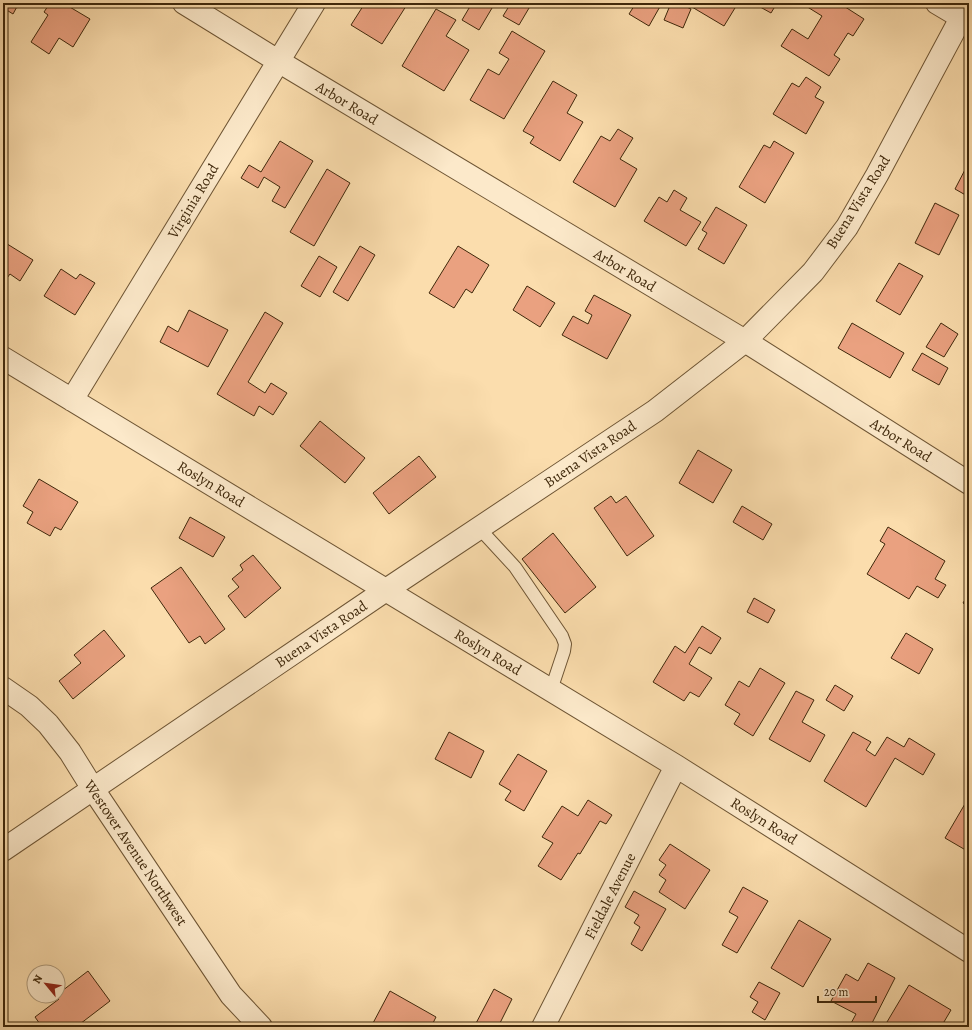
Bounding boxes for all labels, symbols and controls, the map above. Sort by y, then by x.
street label: Arbor Road [311,76,383,130]
street label: Buena Vista Road [821,151,895,253]
street label: Virginia Road [162,159,224,243]
street label: Arbor Road [589,243,661,297]
street label: Arbor Road [865,413,936,467]
street label: Buena Vista Road [540,415,641,492]
street label: Roslyn Road [174,456,249,512]
street label: Buena Vista Road [271,595,372,672]
street label: Roslyn Road [451,624,526,680]
street label: Westover Avenue Northwest [79,775,192,930]
street label: Roslyn Road [727,793,802,850]
street label: Fieldale Avenue [580,849,641,943]
north arrow [26,964,66,1004]
text: N [29,972,46,987]
scale bar [818,978,876,1004]
text: 20 m [824,984,848,1000]

